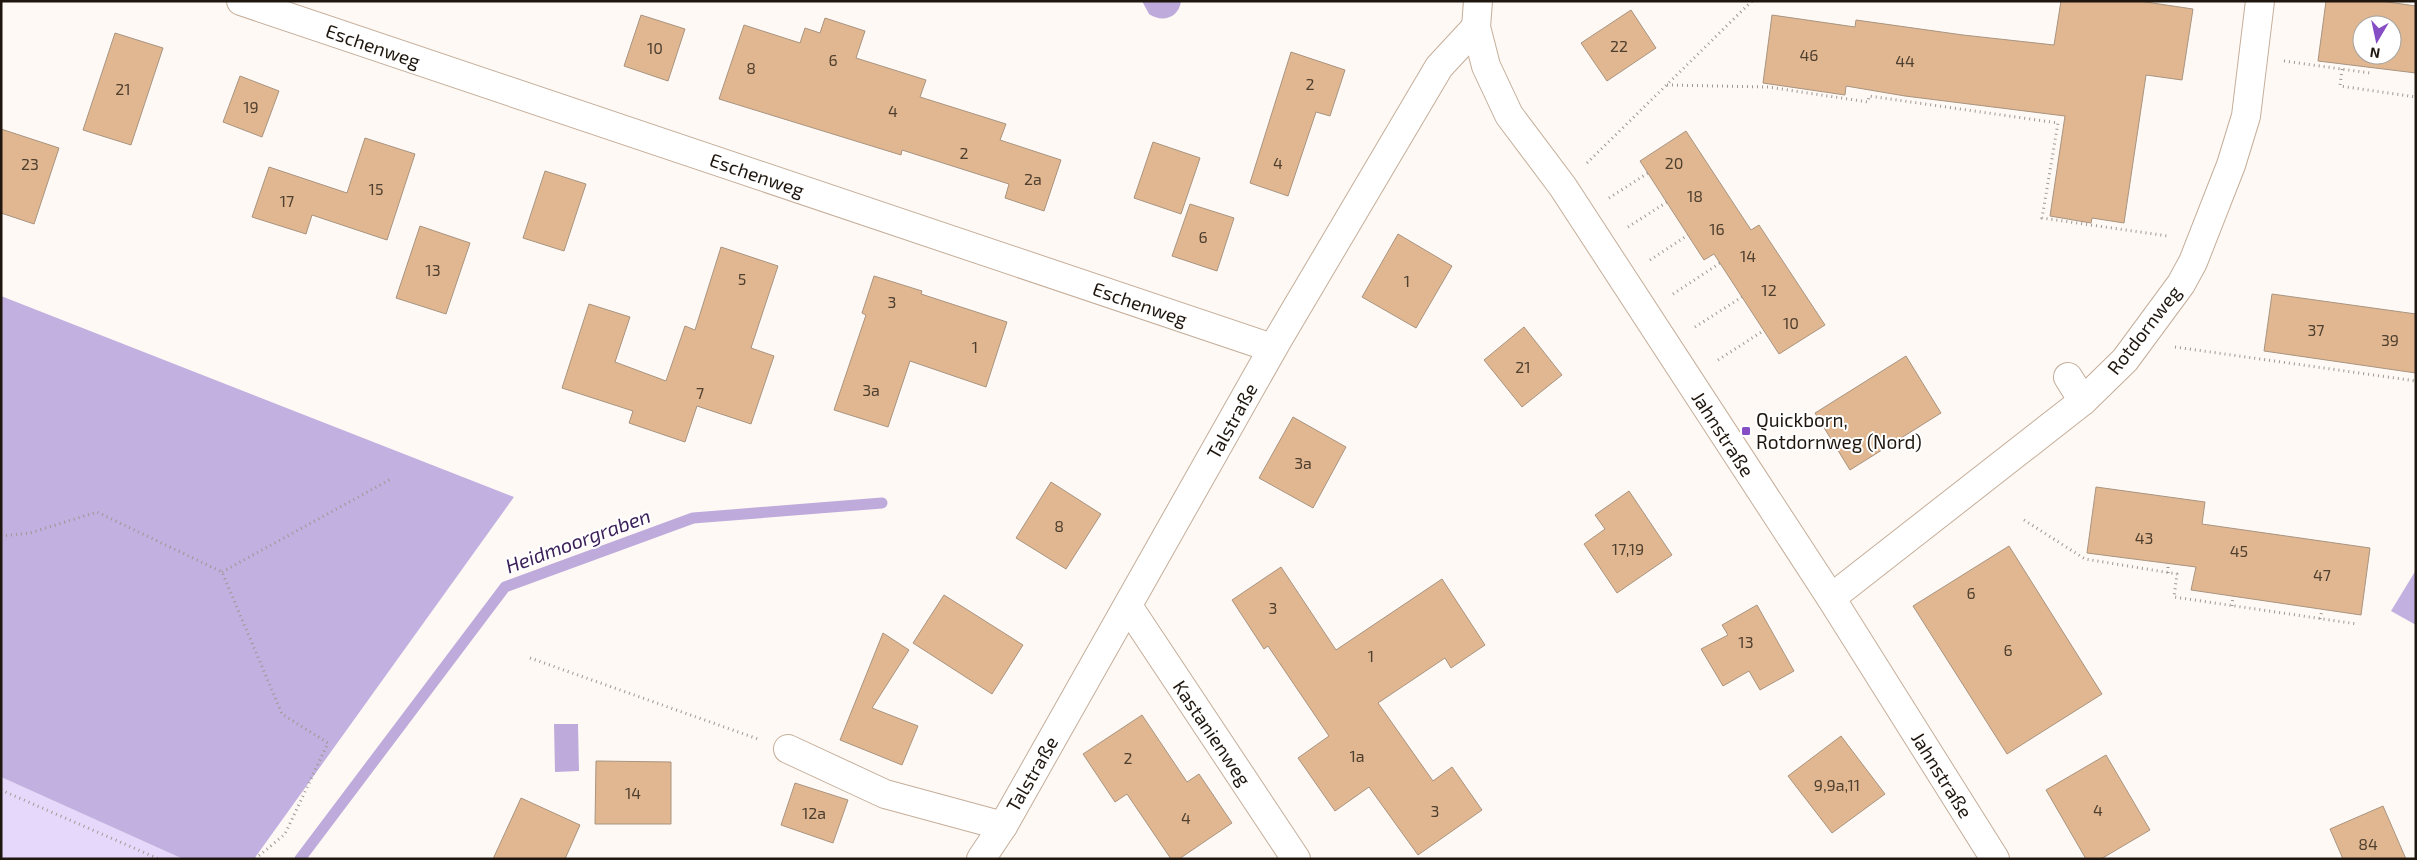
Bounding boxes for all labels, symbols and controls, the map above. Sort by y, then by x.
north arrow [2352,15,2402,65]
street label: Eschenweg [323,19,424,73]
house number: 22 [1610,36,1628,55]
house number: 10 [647,38,663,57]
text: N [2369,44,2381,63]
house number: 46 [1800,45,1819,64]
house number: 6 [828,50,838,69]
house number: 44 [1895,51,1915,70]
house number: 8 [746,58,756,77]
house number: 2 [1306,74,1315,93]
house number: 21 [115,79,131,98]
house number: 19 [243,97,259,116]
house number: 4 [888,101,898,120]
house number: 2 [960,143,969,162]
street label: Eschenweg [707,148,808,202]
house number: 4 [1273,153,1283,172]
house number: 20 [1665,153,1683,172]
house number: 23 [21,154,39,173]
house number: 2a [1024,169,1042,188]
house number: 15 [369,179,383,198]
house number: 18 [1687,186,1703,205]
house number: 17 [280,191,294,210]
house number: 16 [1709,219,1725,238]
house number: 6 [1198,227,1208,246]
house number: 14 [1740,246,1756,265]
house number: 13 [425,260,441,279]
house number: 5 [738,269,746,288]
house number: 1 [1404,271,1410,290]
street label: Eschenweg [1090,277,1191,331]
house number: 12 [1761,280,1777,299]
street label: Rotdornweg [2102,280,2186,379]
house number: 3 [888,292,896,311]
house number: 10 [1783,313,1799,332]
house number: 37 [2307,320,2325,339]
house number: 39 [2381,330,2399,349]
house number: 1 [972,337,978,356]
house number: 21 [1515,357,1531,376]
street label: Talstraße [1201,379,1262,463]
house number: 3a [862,380,880,399]
house number: 7 [696,383,704,402]
street label: Jahnstraße [1687,387,1759,481]
place label: Quickborn, Rotdornweg (Nord) [1756,408,1922,453]
marker: Quickborn, Rotdornweg (Nord) [1740,425,1752,437]
house number: 3a [1294,453,1312,472]
water label: Heidmoorgraben [502,503,653,577]
house number: 8 [1054,516,1064,535]
house number: 43 [2135,528,2153,547]
house number: 17,19 [1612,539,1644,558]
house number: 45 [2230,541,2248,560]
house number: 47 [2313,565,2331,584]
house number: 6 [1966,583,1976,602]
house number: 3 [1269,598,1277,617]
house number: 13 [1738,632,1754,651]
house number: 6 [2003,640,2013,659]
house number: 1 [1368,646,1374,665]
street label: Kastanienweg [1169,676,1256,790]
street label: Jahnstraße [1907,728,1978,822]
street label: Talstraße [1001,732,1062,816]
house number: 1a [1349,746,1365,765]
house number: 2 [1124,748,1133,767]
house number: 9,9a,11 [1814,775,1860,794]
house number: 14 [625,783,641,802]
house number: 4 [2093,800,2103,819]
house number: 3 [1431,801,1439,820]
house number: 12a [802,803,826,822]
house number: 4 [1181,808,1191,827]
house number: 84 [2358,834,2378,853]

